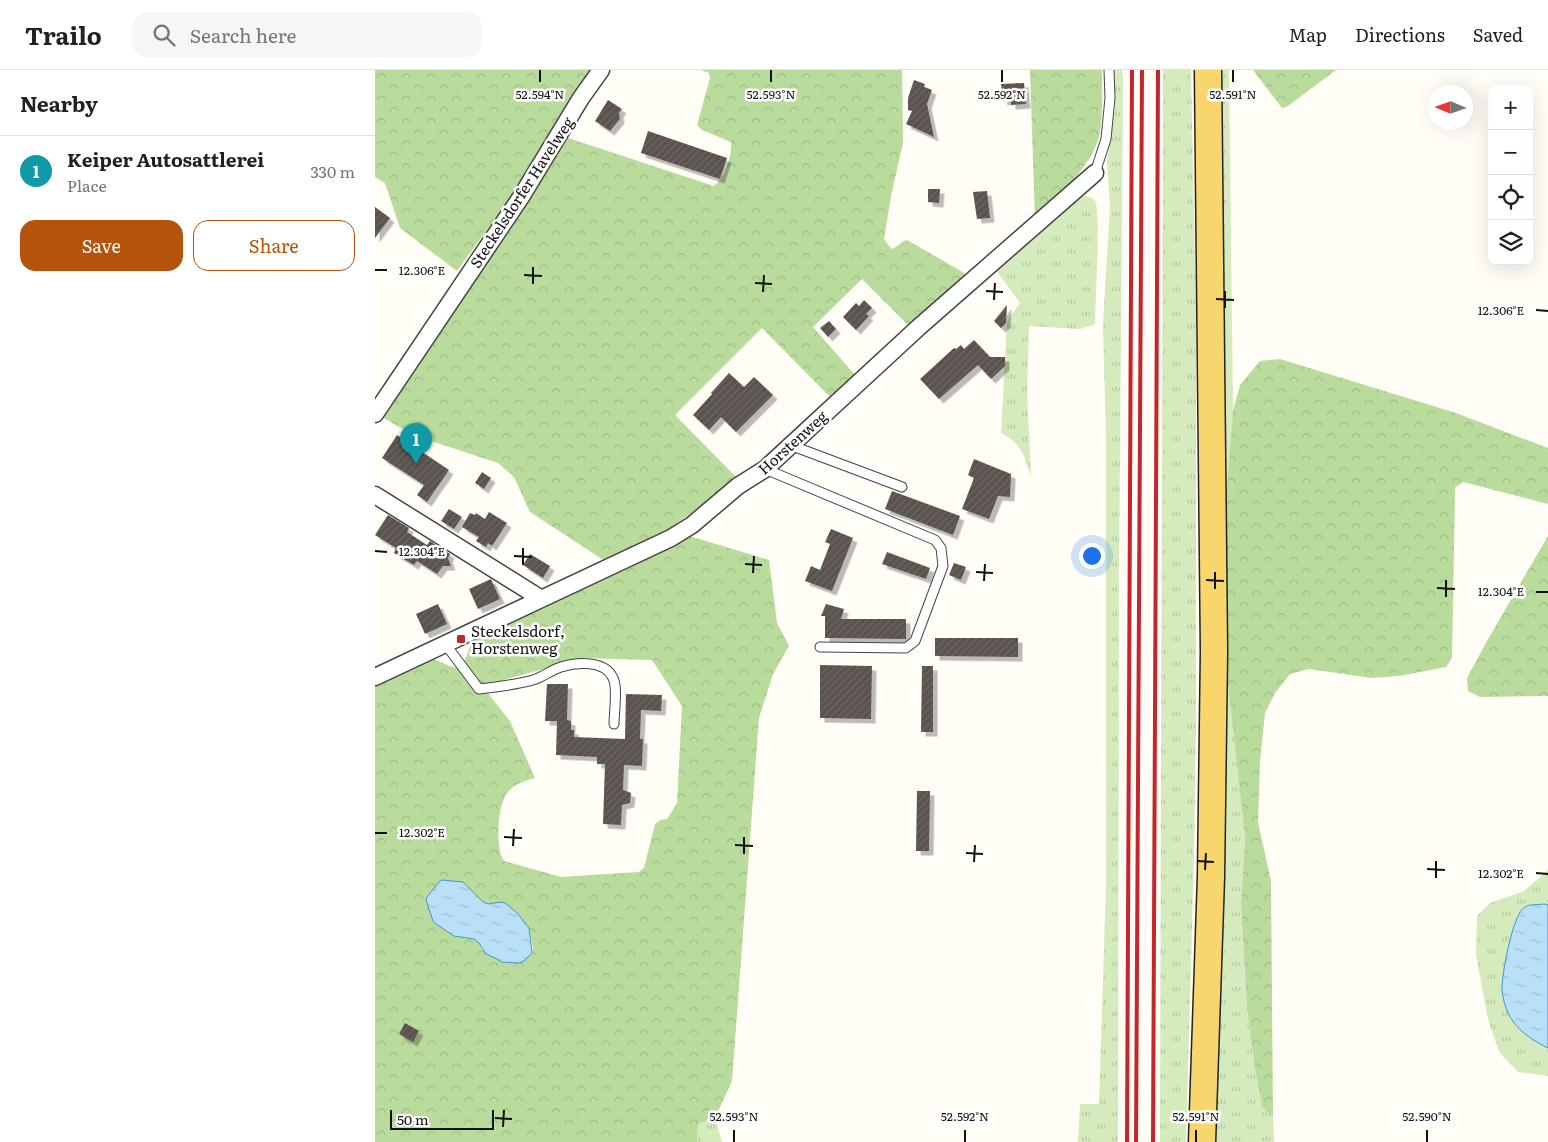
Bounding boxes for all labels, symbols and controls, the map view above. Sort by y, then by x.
search box [132,12,482,57]
text: Trailo [25,17,102,52]
icon: search [150,21,178,49]
text: Search here [190,21,296,49]
text: Map [1289,21,1327,48]
text: Directions [1355,21,1445,48]
text: Saved [1473,21,1523,48]
text: 52.594°N [516,85,564,103]
text: 52.593°N [747,85,795,103]
text: 52.592°N [978,85,1026,103]
text: 52.591°N [1209,85,1257,103]
north arrow [1428,85,1473,130]
map controls [1488,85,1533,265]
button: + [1488,85,1533,130]
text: Nearby [20,87,98,118]
street label: Steckelsdorfer Havelweg [463,111,579,272]
button: − [1488,130,1533,175]
text: Keiper Autosattlerei [67,145,264,173]
text: 1 [33,159,39,183]
text: 330 m [310,159,355,183]
text: Place [67,173,107,197]
button: locate [1488,175,1533,220]
button: Save [20,220,183,271]
button: Share [193,220,355,271]
button: layers [1488,220,1533,265]
text: 12.306°E [399,261,446,279]
text: 12.306°E [1478,301,1525,319]
street label: Horstenweg [752,404,832,480]
pin: 1 [400,423,432,464]
text: 12.304°E [399,542,446,560]
your location [1079,543,1105,569]
text: 12.304°E [1478,582,1525,600]
place label: Steckelsdorf, Horstenweg [471,619,565,659]
marker: Steckelsdorf, Horstenweg [455,633,467,645]
text: 12.302°E [399,823,445,841]
text: 12.302°E [1478,864,1524,882]
scale bar [390,1107,494,1130]
text: 52.593°N [710,1107,758,1125]
text: 52.592°N [941,1107,989,1125]
text: 52.591°N [1172,1107,1220,1125]
text: 52.590°N [1402,1107,1452,1125]
text: 50 m [397,1109,429,1129]

